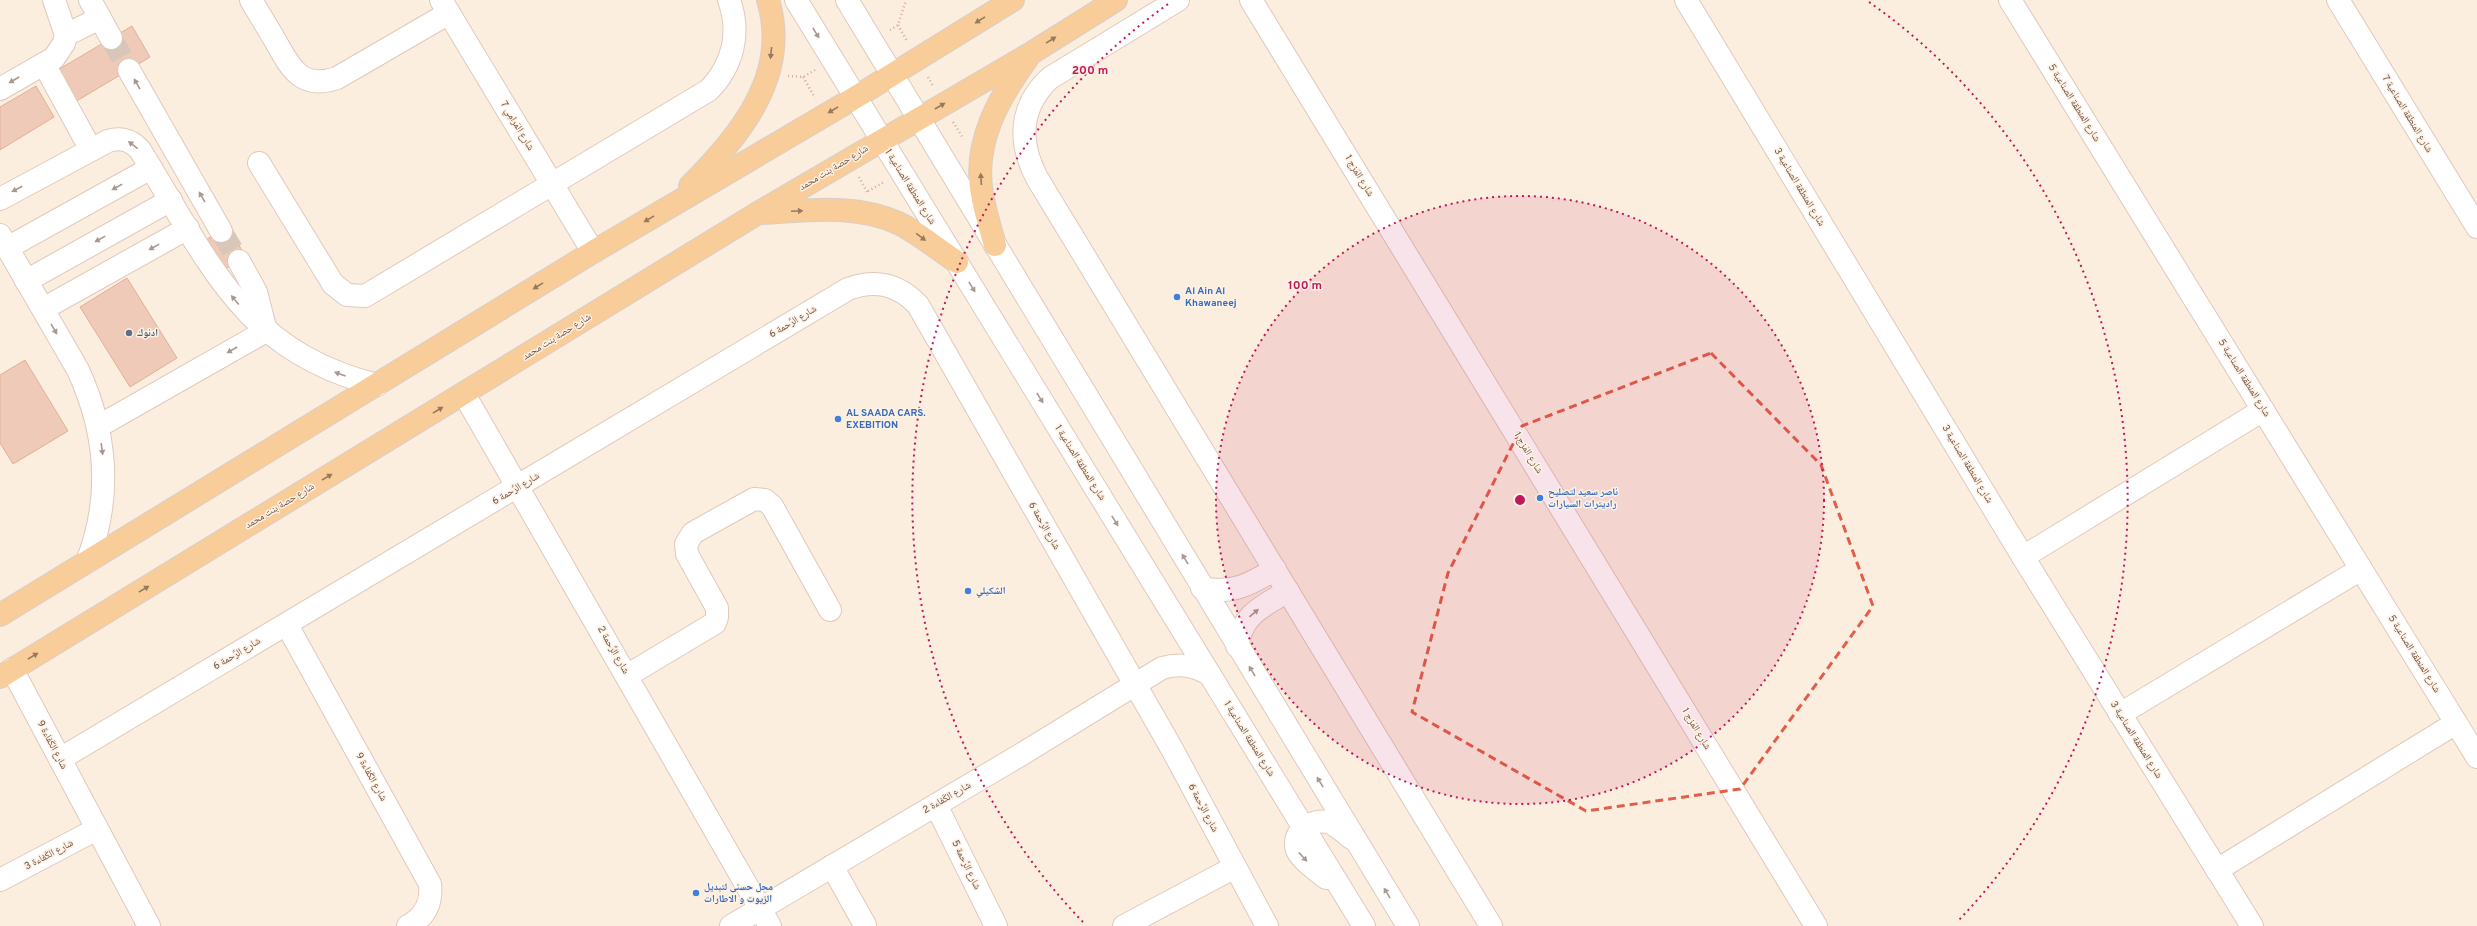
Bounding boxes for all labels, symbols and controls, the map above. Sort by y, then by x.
one-way arrow [974,17,986,24]
one-way arrow [813,27,820,39]
one-way arrow [1046,36,1056,44]
one-way arrow [768,47,775,59]
street label: شارع المنطقة الصناعية 5 [2045,62,2103,145]
text: 200 m [1072,63,1108,79]
street label: شارع المنطقة الصناعية 7 [2379,73,2436,156]
one-way arrow [9,77,20,84]
one-way arrow [134,78,141,90]
street label: شارع المَرامِي 7 [497,99,537,154]
one-way arrow [934,103,946,110]
one-way arrow [827,107,839,114]
one-way arrow [128,141,139,149]
street label: شارع حصة بنت محمد [797,142,871,194]
street label: شارع المنطقة الصناعية 3 [1770,145,1828,229]
street label: شارع المنطقة الصناعية 1 [881,147,939,228]
street label: شارع المَزج 1 [1341,153,1377,200]
one-way arrow [977,173,984,185]
one-way arrow [111,184,123,191]
one-way arrow [12,186,23,192]
one-way arrow [199,191,205,203]
one-way arrow [791,208,803,215]
one-way arrow [643,216,655,223]
one-way arrow [916,233,926,241]
one-way arrow [94,236,106,243]
one-way arrow [148,243,160,250]
text: 100 m [1288,278,1322,294]
one-way arrow [968,282,976,292]
one-way arrow [532,283,544,290]
place label: Al Ain Al Khawaneej [1185,285,1237,310]
marker: Al Ain Al Khawaneej [1172,292,1182,302]
one-way arrow [231,295,240,305]
street label: شارع الرَّحمة 6 [767,303,820,341]
street label: شارع حصة بنت محمد [520,310,594,363]
one-way arrow [51,323,58,335]
place label: ادنوك [137,327,158,340]
marker: ادنوك [124,328,134,338]
street label: شارع المنطقة الصناعية 5 [2215,337,2273,420]
one-way arrow [226,347,238,354]
one-way arrow [334,371,346,377]
one-way arrow [1036,393,1044,403]
one-way arrow [432,406,444,413]
place label: AL SAADA CARS. EXEBITION [846,407,926,432]
marker: AL SAADA CARS. EXEBITION [833,414,843,424]
street label: شارع المنطقة الصناعية 3 [1938,422,1996,506]
street label: شارع المنطقة الصناعية 1 [1051,423,1109,504]
street label: شارع المَزج 1 [1510,430,1546,477]
one-way arrow [99,443,105,455]
street label: شارع الرَّحمة 6 [490,470,543,508]
one-way arrow [321,474,333,481]
street label: شارع حصة بنت محمد [243,480,317,532]
place label: ناصر سعيد لتصليح راديترات السيارات [1548,486,1618,511]
centre of rings [1513,493,1527,507]
marker: ناصر سعيد لتصليح راديترات السيارات [1535,493,1545,503]
street label: شارع الرَّحمة 6 [1025,500,1063,553]
one-way arrow [1112,515,1119,527]
one-way arrow [1181,553,1188,565]
one-way arrow [138,585,150,592]
place label: الشكيلي [976,585,1006,598]
marker: الشكيلي [963,586,973,596]
one-way arrow [1249,608,1259,617]
street label: شارع المنطقة الصناعية 5 [2385,613,2443,696]
street label: شارع الرَّحمة 2 [594,624,632,677]
street label: شارع الرَّحمة 6 [211,635,264,673]
one-way arrow [27,653,39,660]
one-way arrow [1248,666,1256,676]
street label: شارع المنطقة الصناعية 1 [1220,699,1278,780]
street label: شارع المنطقة الصناعية 3 [2107,699,2165,782]
street label: شارع المَزج 1 [1678,706,1714,753]
street label: شارع الكَفاءة 9 [34,718,71,772]
street label: شارع الكَفاءة 9 [352,750,390,804]
one-way arrow [1316,776,1323,788]
street label: شارع الكَفاءة 2 [920,779,974,817]
street label: شارع الرَّحمة 6 [1185,781,1221,835]
street label: شارع الكَفاءة 3 [22,836,76,873]
street label: شارع الرَّحمة 5 [948,838,984,892]
one-way arrow [1299,851,1308,862]
place label: محل حسنى لتبديل الزيوت و الاطارات [704,881,773,906]
one-way arrow [1384,887,1391,899]
marker: محل حسنى لتبديل الزيوت و الاطارات [691,888,701,898]

